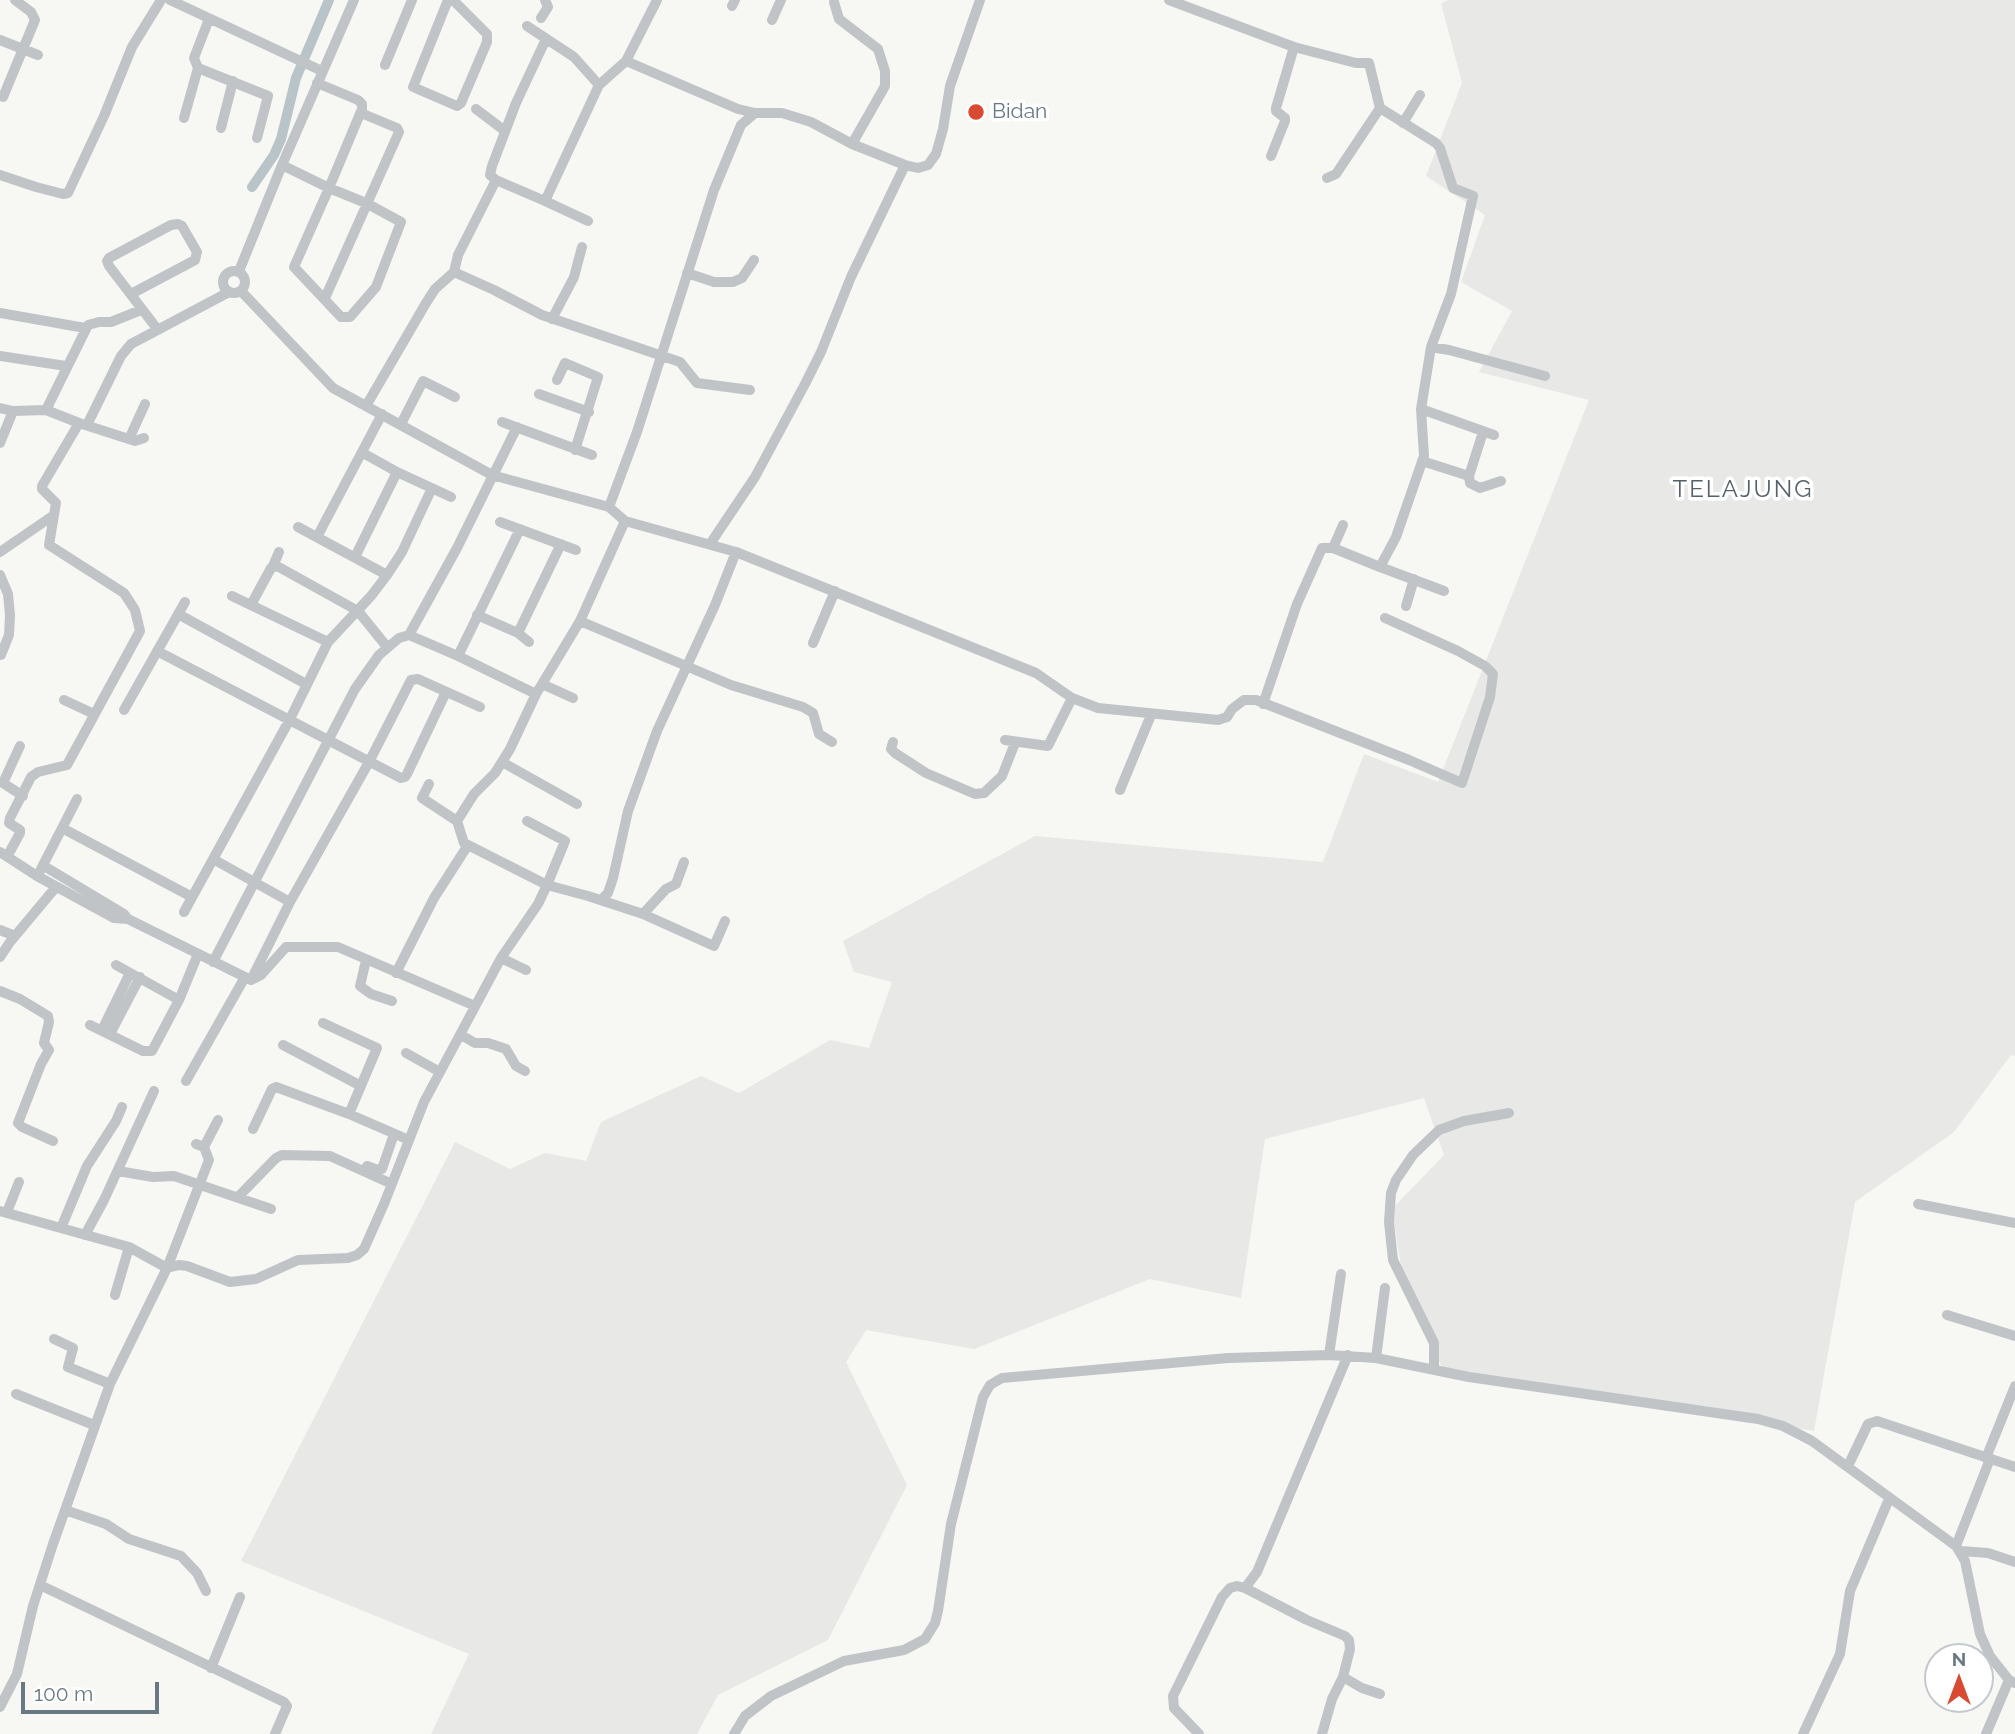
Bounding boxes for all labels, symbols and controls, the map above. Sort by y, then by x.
place label: Bidan [992,99,1047,125]
marker: Bidan [966,102,986,122]
district label: TELAJUNG [1674,476,1812,504]
north arrow [1924,1643,1994,1713]
text: N [1952,1648,1966,1670]
scale bar [24,1668,163,1712]
text: 100 m [34,1681,93,1706]

